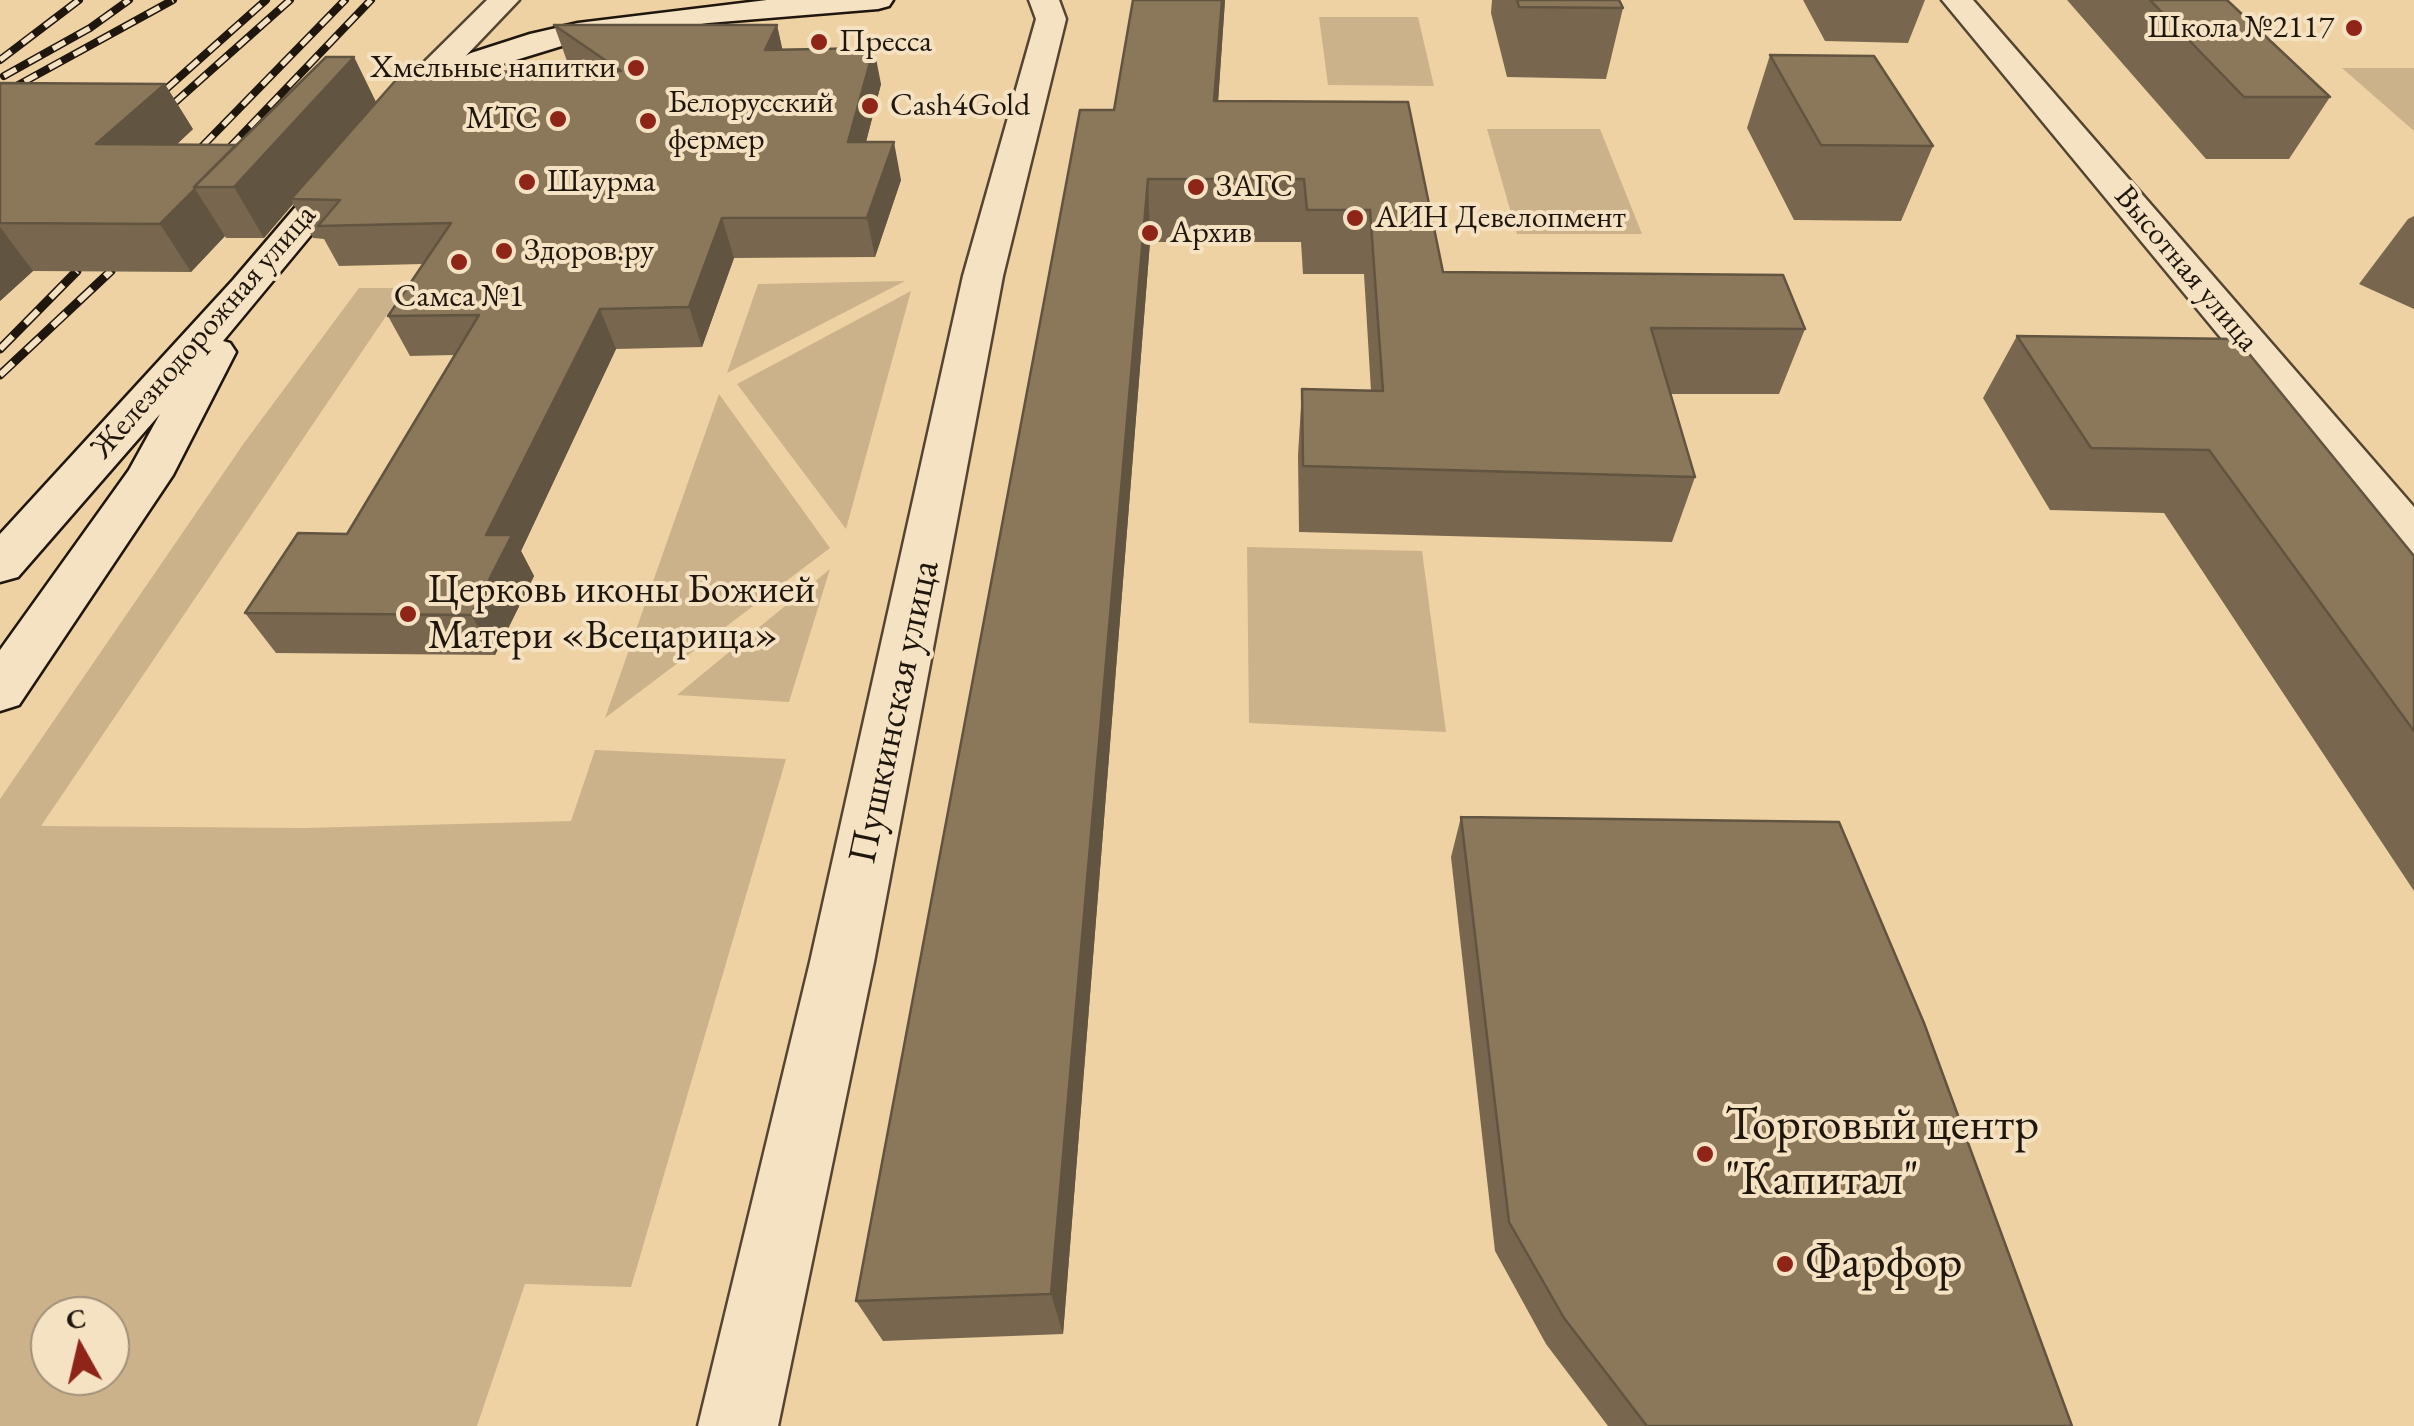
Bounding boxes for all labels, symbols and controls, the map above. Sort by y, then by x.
place label: Школа №2117 [2147,9,2334,47]
marker: Школа №2117 [2343,17,2365,39]
place label: Пресса [839,23,932,61]
marker: Пресса [808,31,830,53]
place label: Хмельные напитки [370,49,616,87]
marker: Хмельные напитки [625,57,647,79]
place label: Белорусский фермер [668,84,834,159]
place label: Cash4Gold [890,87,1030,125]
marker: Cash4Gold [859,95,881,117]
place label: МТС [466,100,538,138]
marker: МТС [547,108,569,130]
marker: Белорусский фермер [637,110,659,132]
place label: Шаурма [547,163,656,201]
place label: ЗАГС [1216,168,1293,206]
marker: Шаурма [516,171,538,193]
marker: ЗАГС [1185,176,1207,198]
street label: Высотная улица [2106,178,2266,360]
street label: Железнодорожная улица [83,197,325,467]
place label: АИН Девелопмент [1375,199,1626,237]
marker: АИН Девелопмент [1344,207,1366,229]
place label: Архив [1170,214,1252,252]
marker: Архив [1139,222,1161,244]
place label: Здоров.ру [524,232,654,270]
marker: Здоров.ру [493,240,515,262]
marker: Самса №1 [448,251,470,273]
place label: Самса №1 [394,278,524,316]
street label: Пушкинская улица [839,556,951,868]
place label: Церковь иконы Божией Матери «Всецарица» [428,567,815,661]
marker: Церковь иконы Божией Матери «Всецарица» [397,603,419,625]
place label: Торговый центр "Капитал" [1725,1097,2039,1210]
marker: Торговый центр "Капитал" [1694,1143,1716,1165]
place label: Фарфор [1805,1235,1962,1293]
marker: Фарфор [1774,1253,1796,1275]
north arrow [30,1296,130,1396]
text: С [64,1299,88,1337]

